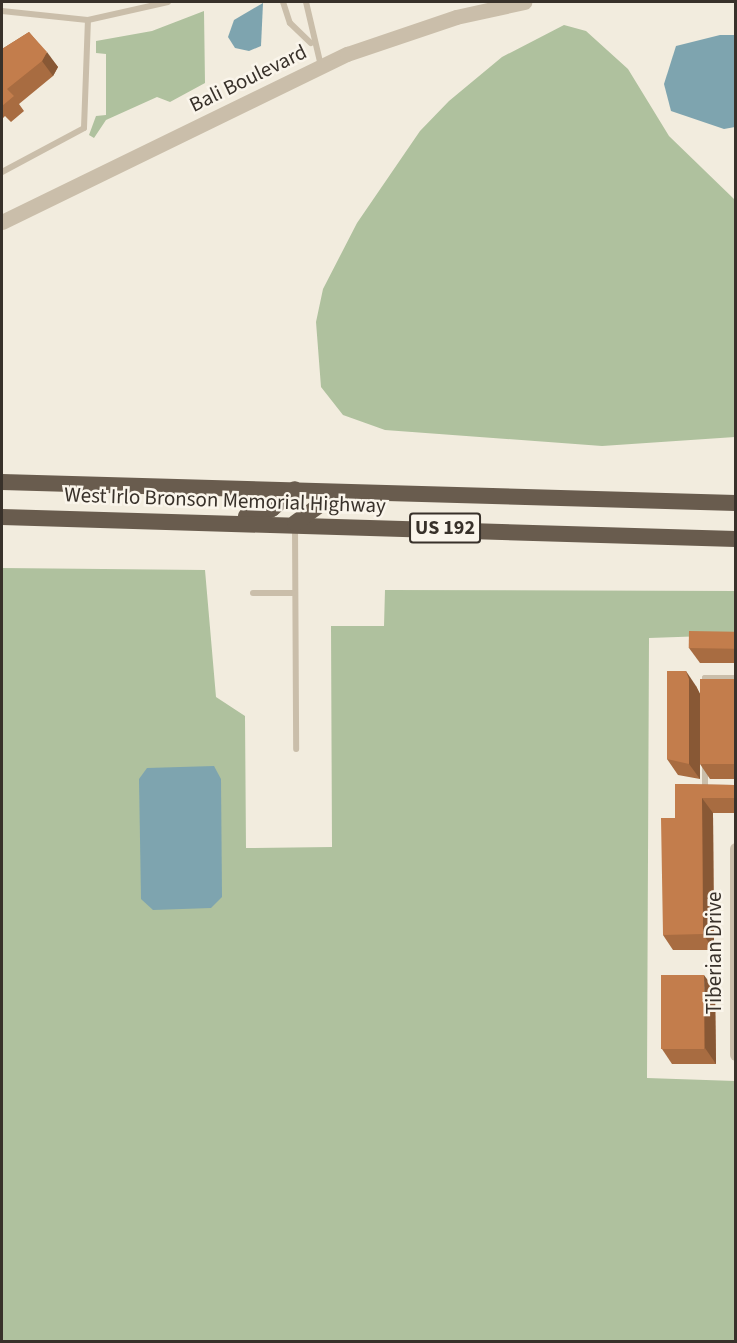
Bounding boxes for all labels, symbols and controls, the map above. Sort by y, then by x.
street label: Bali Boulevard [185,39,311,117]
street label: West Irlo Bronson Memorial Highway [64,482,386,518]
road number: US 192 [409,511,481,545]
street label: Tiberian Drive [701,892,727,1014]

